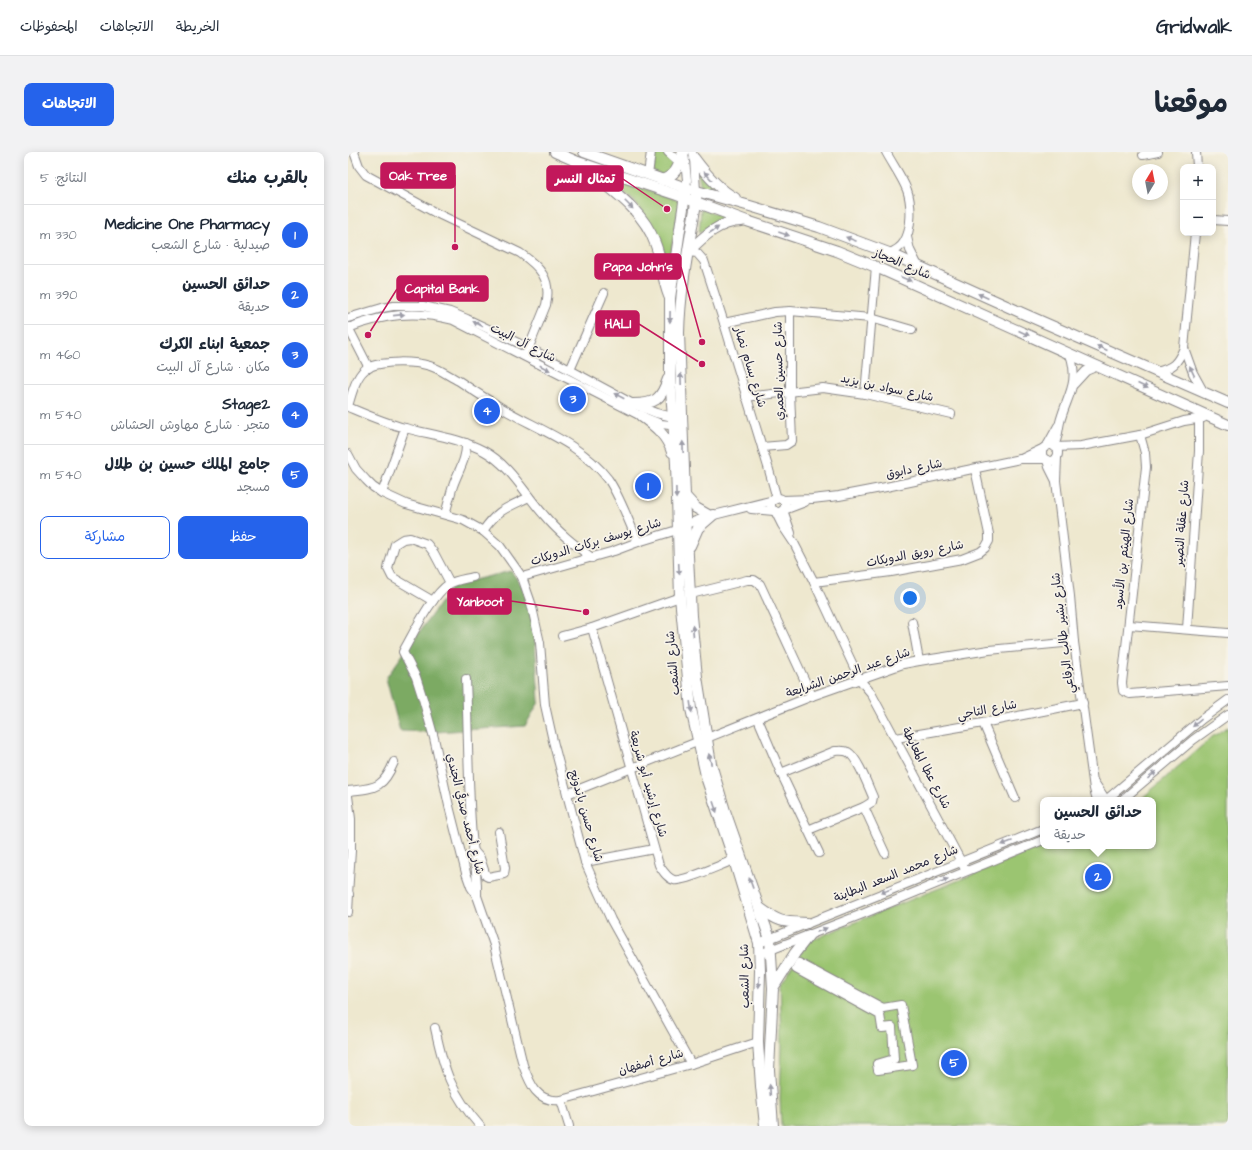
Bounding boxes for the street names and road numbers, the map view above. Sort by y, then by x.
street label: شارع الحجاز [870,244,933,284]
street label: شارع آل البيت [487,319,559,367]
street label: شارع حسين العمري [770,321,788,421]
street label: شارع بسام نصار [729,324,770,410]
street label: شارع سواد بن يزيد [839,370,935,406]
street label: شارع دابوق [884,455,944,483]
street label: شارع عقلة النصير [1170,480,1193,567]
street label: شارع الهيثم بن الأسود [1110,498,1138,610]
street label: شارع يوسف بركات الدويكات [529,514,663,570]
street label: شارع رويق الدويكات [865,536,965,572]
street label: شارع بشير طالب الرفاعي [1047,571,1081,694]
street label: شارع الشعب [662,630,684,696]
street label: شارع عبد الرحمن الشرايعة [784,644,912,702]
street label: شارع التاجي [956,696,1019,726]
street label: شارع عطا المعايطة [897,724,955,812]
street label: شارع إرشيد أبو شريعة [625,729,671,839]
street label: شارع أحمد صدقي الجندي [442,752,488,876]
street label: شارع حسن باندونج [565,768,607,864]
street label: شارع محمد السعد البطاينة [831,841,961,907]
street label: شارع الشعب [736,944,754,1008]
street label: شارع أصفهان [616,1045,686,1079]

